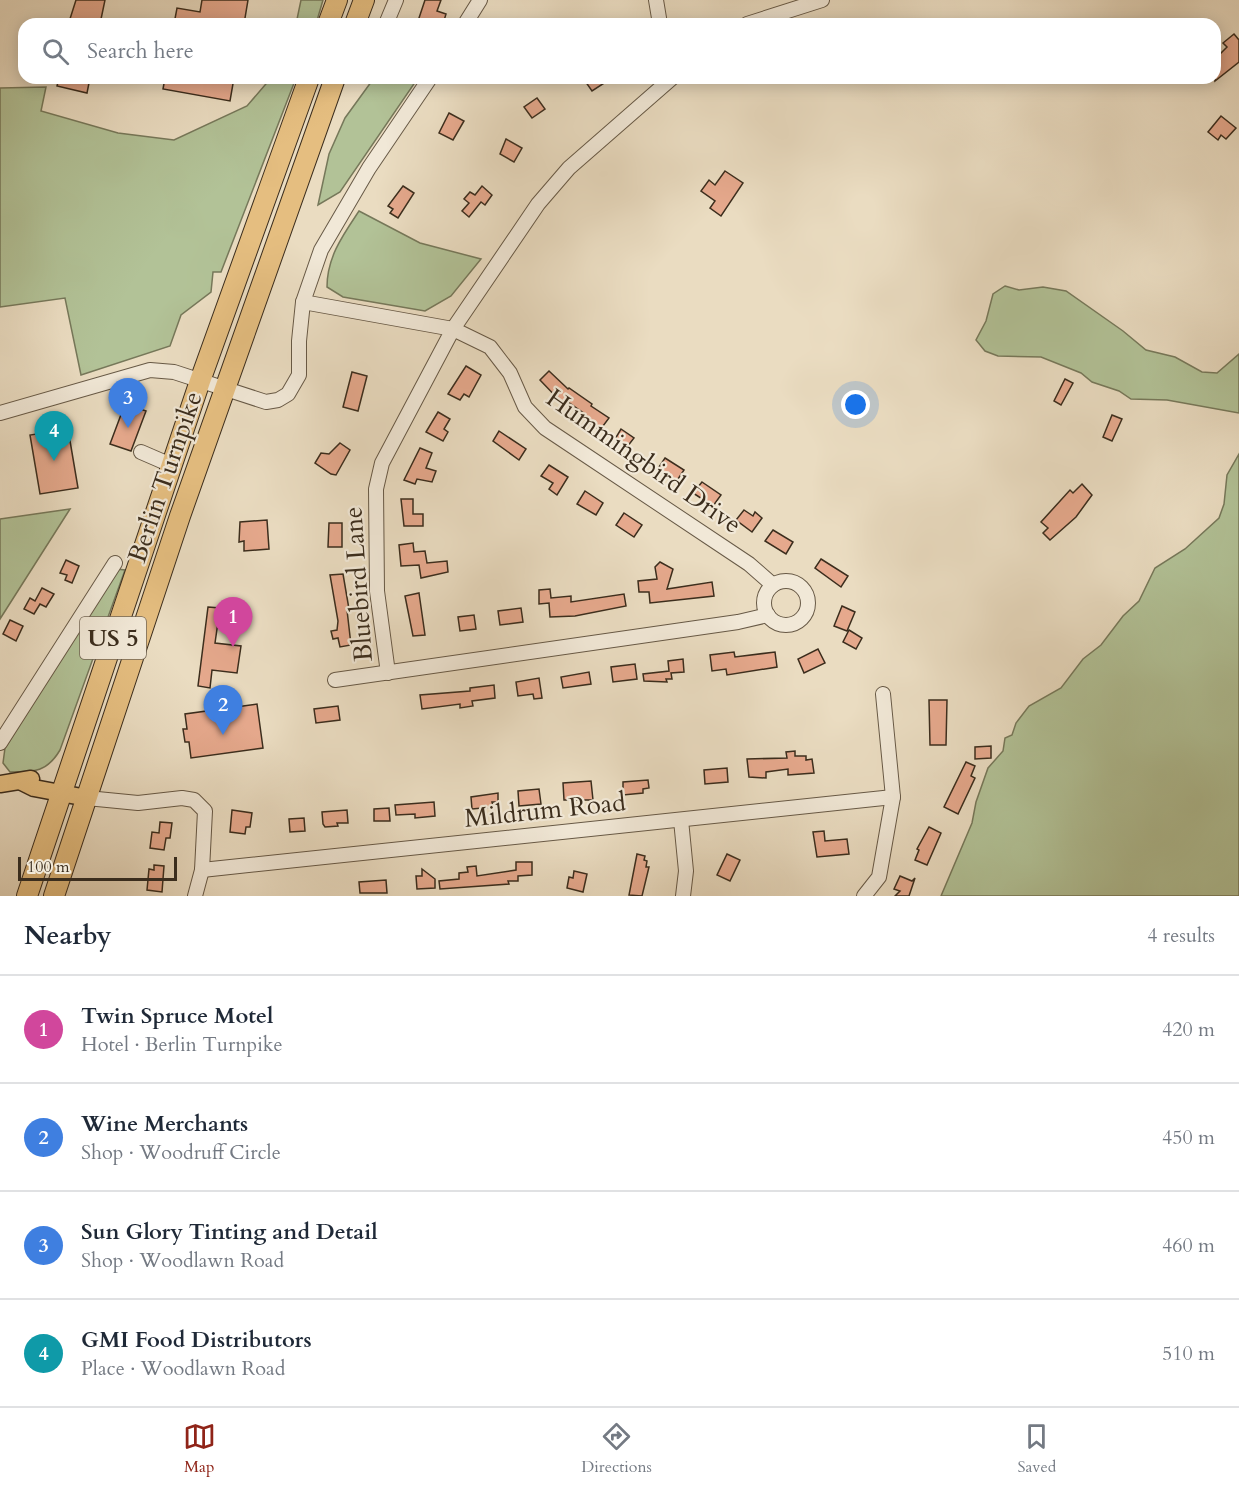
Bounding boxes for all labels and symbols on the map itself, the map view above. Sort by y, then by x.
pin: 3 [108,378,148,428]
street label: Hummingbird Drive [539,380,749,542]
street label: Berlin Turnpike [119,387,211,567]
your location [841,390,870,419]
pin: 4 [34,412,74,461]
street label: Bluebird Lane [335,505,381,663]
pin: 1 [214,598,252,647]
road number: US 5 [80,617,146,659]
pin: 2 [204,686,242,735]
street label: Mildrum Road [463,784,628,836]
scale bar [18,854,177,882]

